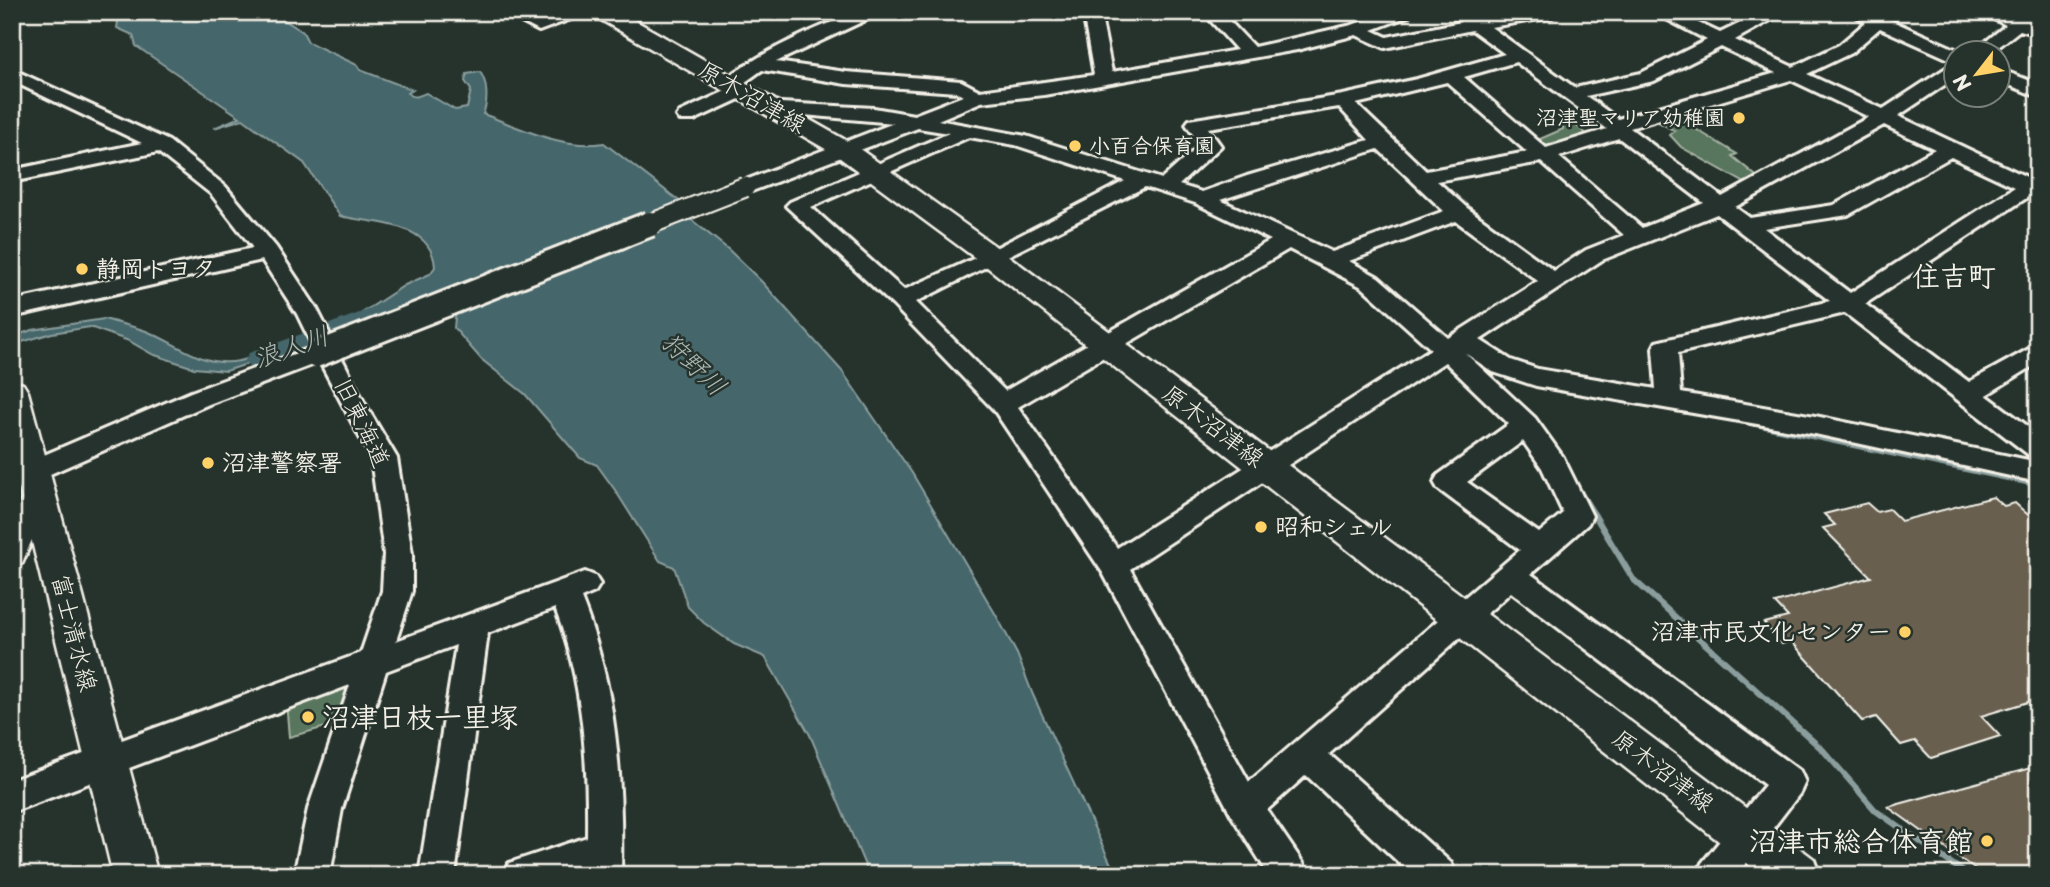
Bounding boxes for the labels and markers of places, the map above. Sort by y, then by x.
place label: 沼津聖マリア幼稚園 [1536,100,1725,132]
marker: 沼津聖マリア幼稚園 [1731,110,1747,126]
place label: 小百合保育園 [1089,128,1215,160]
marker: 小百合保育園 [1067,138,1083,154]
place label: 静岡トヨタ [96,249,216,285]
marker: 静岡トヨタ [74,261,90,277]
place label: 沼津警察署 [222,443,342,479]
marker: 沼津警察署 [200,455,216,471]
place label: 昭和シェル [1275,507,1393,543]
marker: 昭和シェル [1253,519,1269,535]
place label: 沼津市民文化センター [1651,612,1891,648]
marker: 沼津市民文化センター [1897,624,1913,640]
place label: 沼津日枝一里塚 [322,694,518,737]
marker: 沼津日枝一里塚 [300,709,316,725]
place label: 沼津市総合体育館 [1749,818,1973,861]
marker: 沼津市総合体育館 [1979,833,1995,849]

